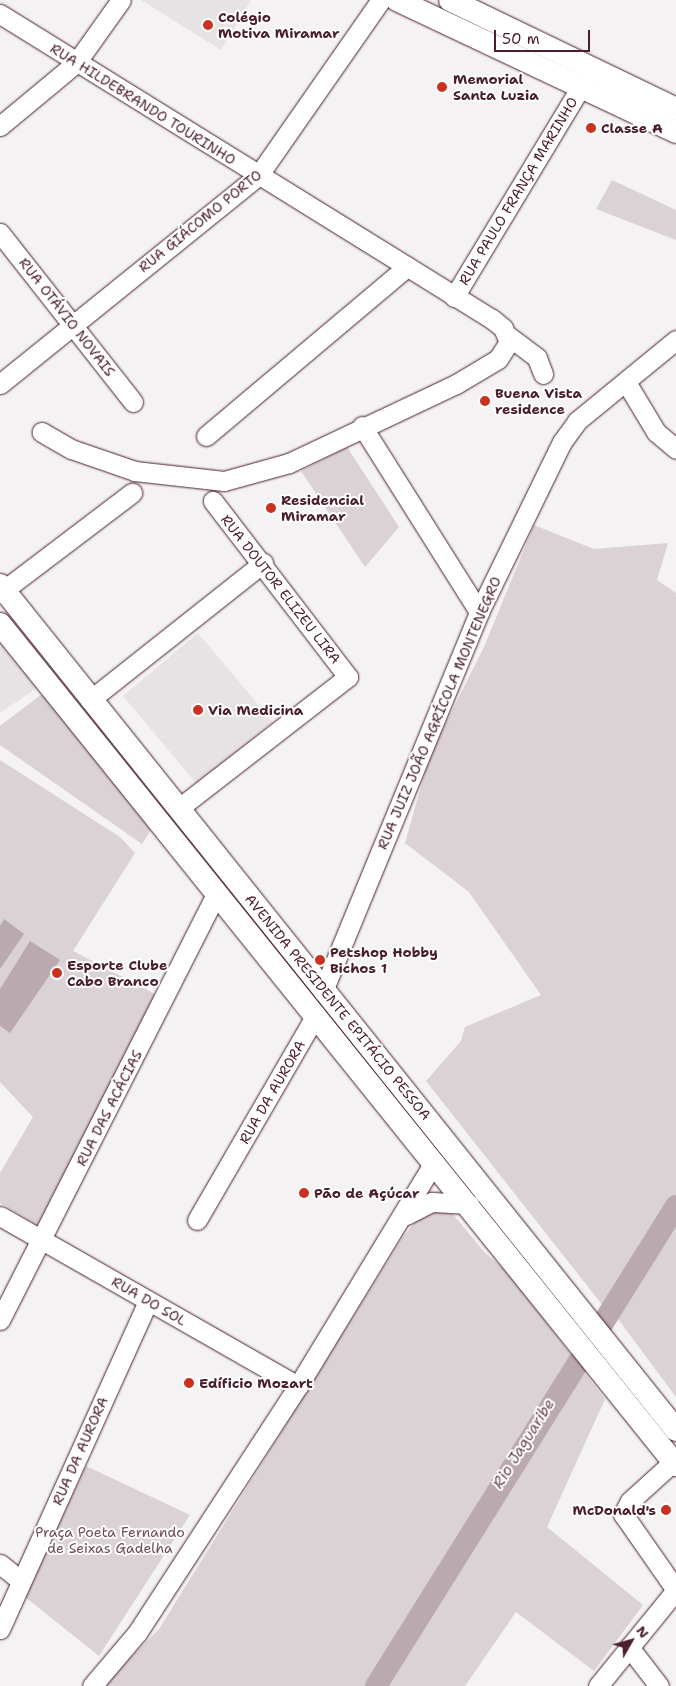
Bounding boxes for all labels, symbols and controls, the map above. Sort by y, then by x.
place label: Colégio Motiva Miramar [218,9,339,41]
marker: Colégio Motiva Miramar [202,19,214,31]
scale bar [496,20,592,52]
text: 50 m [502,29,540,49]
street label: RUA HILDEBRANDO TOURINHO [47,40,239,168]
place label: Memorial Santa Luzia [453,71,539,104]
marker: Memorial Santa Luzia [435,80,449,94]
street label: RUA PAULO FRANÇA MARINHO [455,94,581,288]
place label: Classe A [601,120,663,136]
marker: Classe A [585,122,597,134]
street label: RUA GIÁCOMO PORTO [135,166,265,276]
street label: RUA OTÁVIO NOVAIS [15,254,119,380]
place label: Buena Vista residence [495,385,582,418]
marker: Buena Vista residence [479,395,491,407]
place label: Residencial Miramar [281,492,364,524]
marker: Residencial Miramar [265,502,277,514]
street label: RUA DOUTOR ELIZEU LIRA [218,511,344,667]
street label: RUA JUIZ JOÃO AGRÍCOLA MONTENEGRO [374,574,504,852]
place label: Via Medicina [208,702,303,718]
marker: Via Medicina [192,704,204,716]
street label: AVENIDA PRESIDENTE EPITÁCIO PESSOA [242,891,434,1123]
place label: Petshop Hobby Bichos 1 [330,944,438,976]
marker: Petshop Hobby Bichos 1 [314,954,326,966]
place label: Esporte Clube Cabo Branco [67,957,167,990]
marker: Esporte Clube Cabo Branco [51,967,63,979]
street label: RUA DA AURORA [236,1037,308,1147]
street label: RUA DAS ACÁCIAS [73,1047,145,1169]
place label: Pão de Açúcar [314,1185,419,1201]
marker: Pão de Açúcar [298,1187,310,1199]
street label: RUA DO SOL [109,1273,189,1329]
place label: Edíficio Mozart [199,1375,313,1391]
marker: Edíficio Mozart [183,1377,195,1389]
street label: RUA DA AURORA [49,1394,111,1508]
water label: Rio Jaguaribe [489,1396,559,1492]
place label: McDonald's [572,1502,656,1518]
marker: McDonald's [660,1504,672,1516]
park label: Praça Poeta Fernando de Seixas Gadelha [35,1524,185,1556]
north arrow [606,1616,656,1666]
text: N [632,1622,653,1642]

